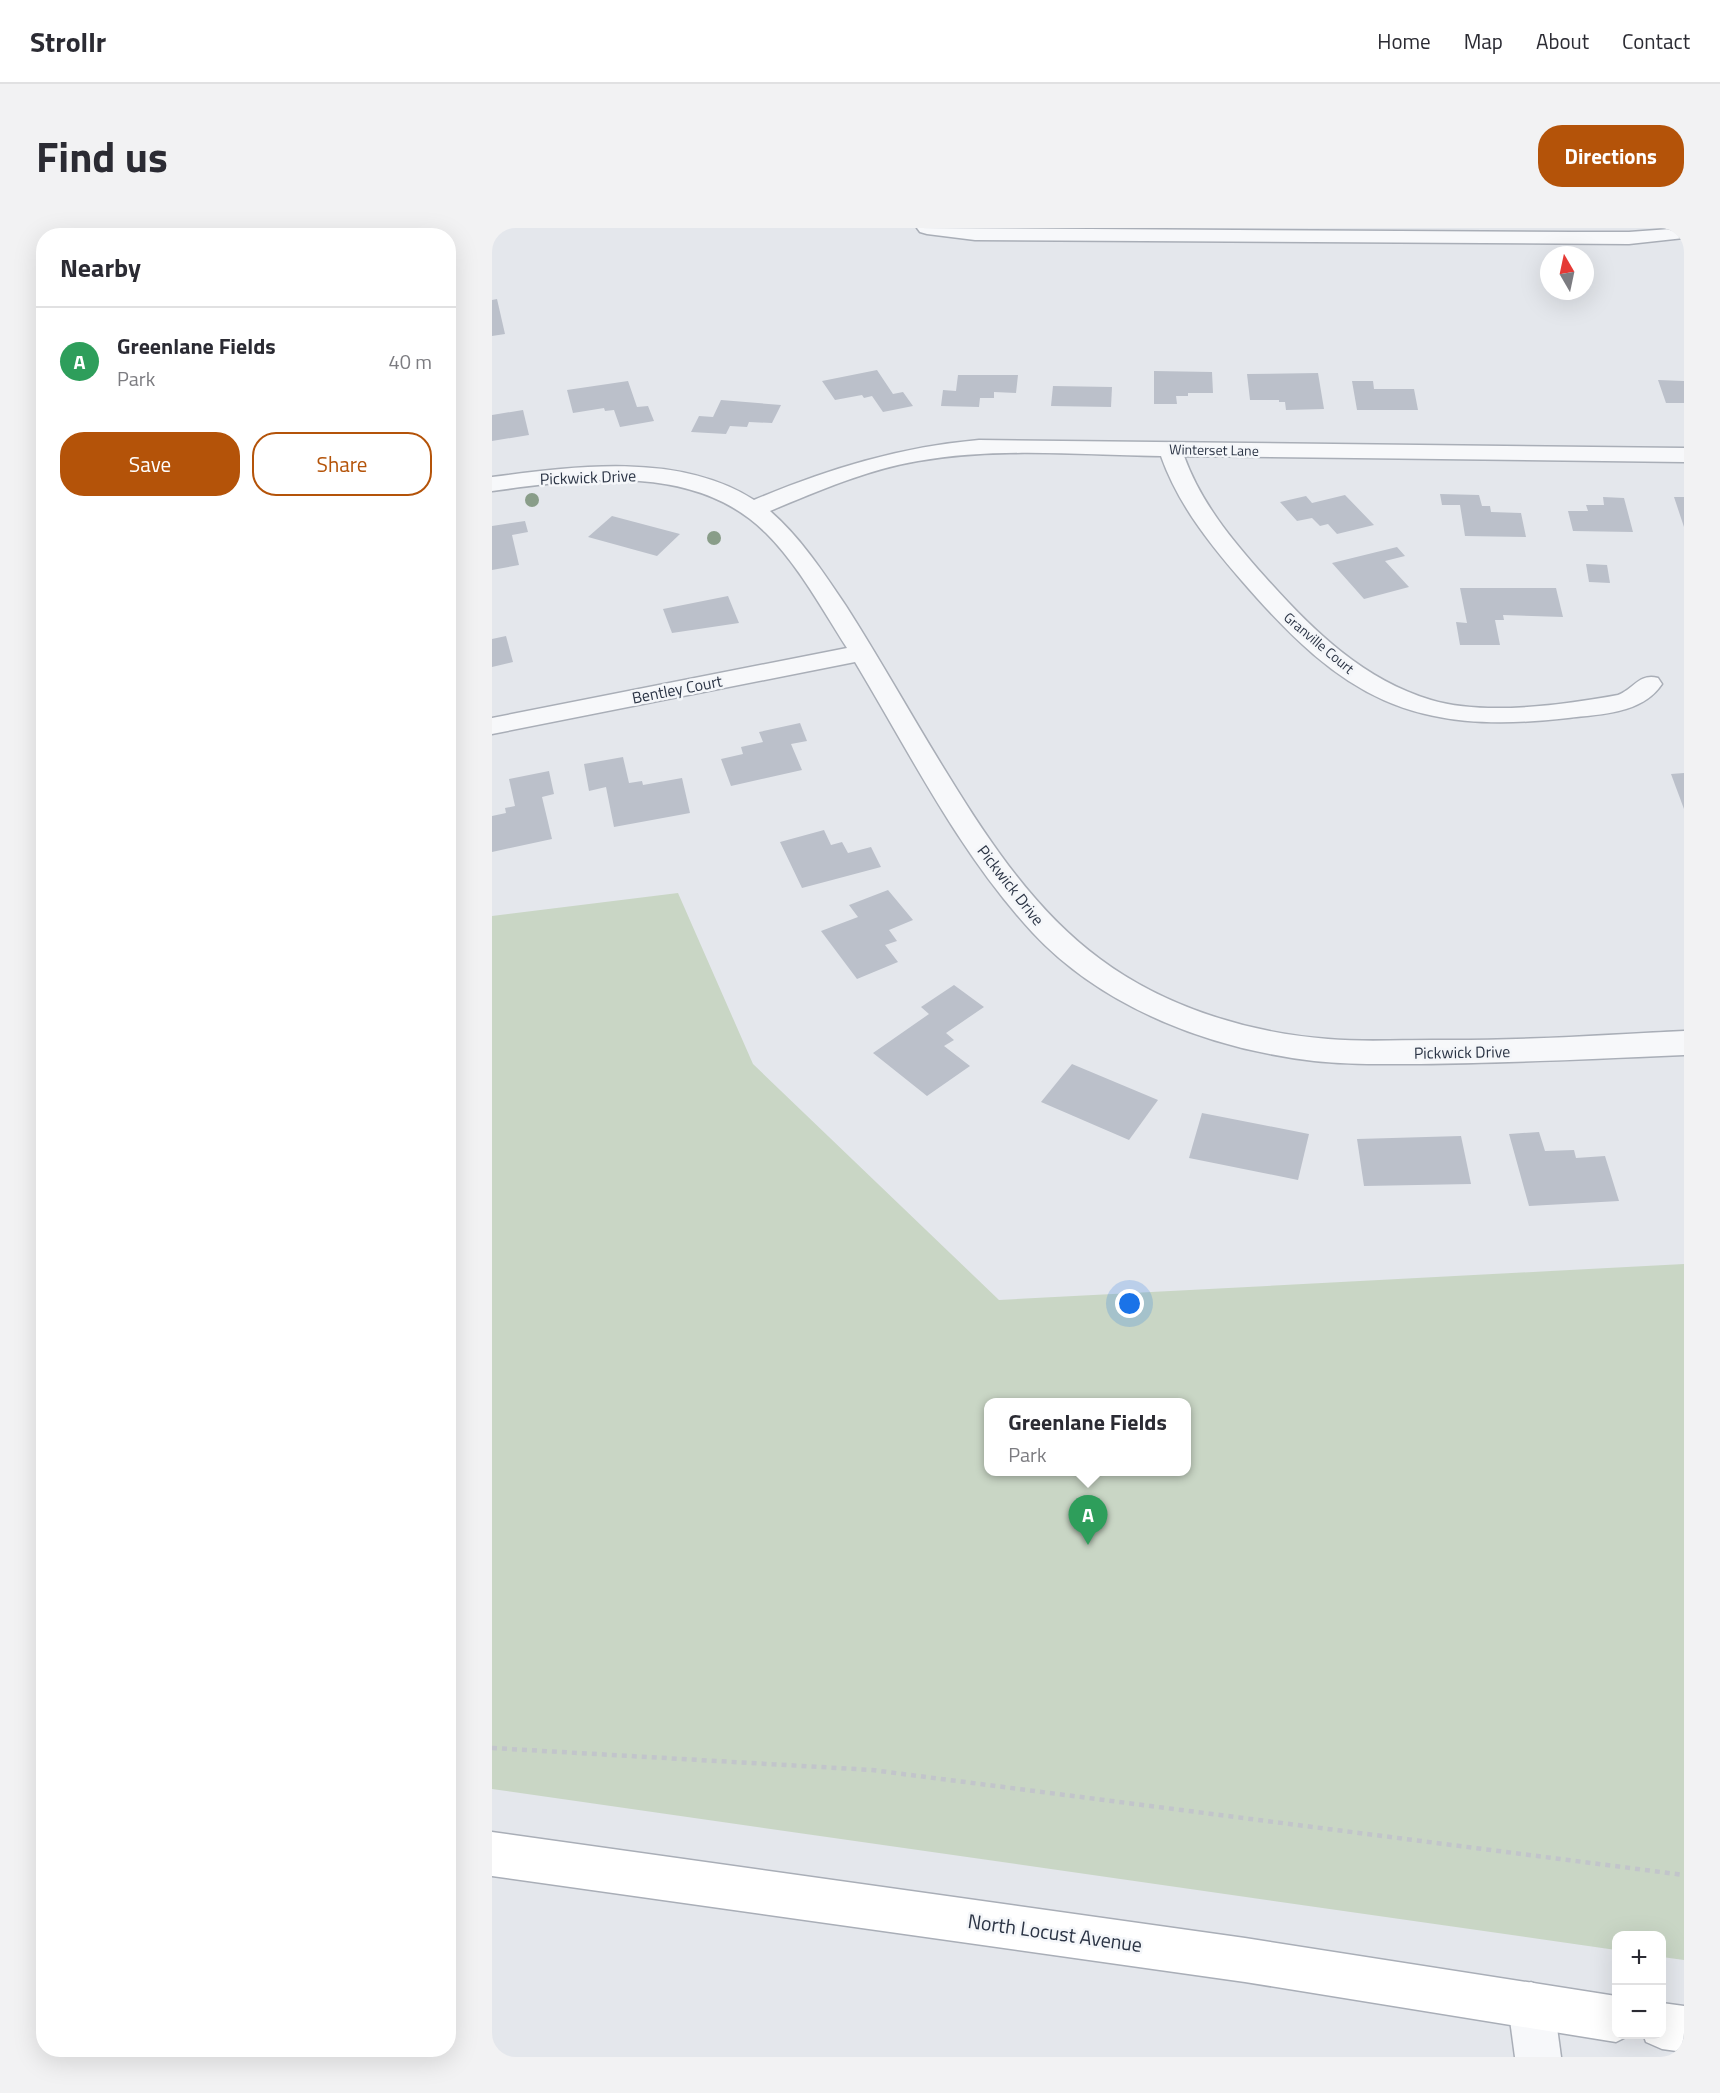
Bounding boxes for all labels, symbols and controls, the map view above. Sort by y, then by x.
text: Strollr [30,20,106,63]
text: Home [1377,25,1431,57]
text: Map [1464,25,1503,57]
text: About [1536,25,1589,57]
text: Contact [1622,25,1690,57]
text: Find us [36,124,168,188]
button: Directions [1538,125,1684,187]
north arrow [1540,246,1594,300]
text: Nearby [60,248,141,287]
text: Greenlane Fields [117,329,276,363]
text: A [73,346,86,377]
text: 40 m [388,346,432,377]
text: Park [117,363,155,394]
button: Save [60,432,240,496]
button: Share [252,432,432,496]
street label: Winterset Lane [1169,438,1259,461]
street label: Pickwick Drive [539,463,637,491]
street label: Granville Court [1279,607,1359,678]
street label: Bentley Court [630,668,725,710]
street label: Pickwick Drive [972,840,1050,930]
street label: Pickwick Drive [1414,1039,1510,1065]
your location [1115,1289,1144,1318]
popup [984,1398,1191,1476]
text: Greenlane Fields [1008,1405,1167,1439]
text: Park [1008,1439,1046,1470]
pin: A [1068,1496,1108,1545]
street label: North Locust Avenue [966,1905,1144,1960]
map controls [1612,1931,1666,2039]
button: + [1612,1931,1666,1985]
button: − [1612,1985,1666,2039]

